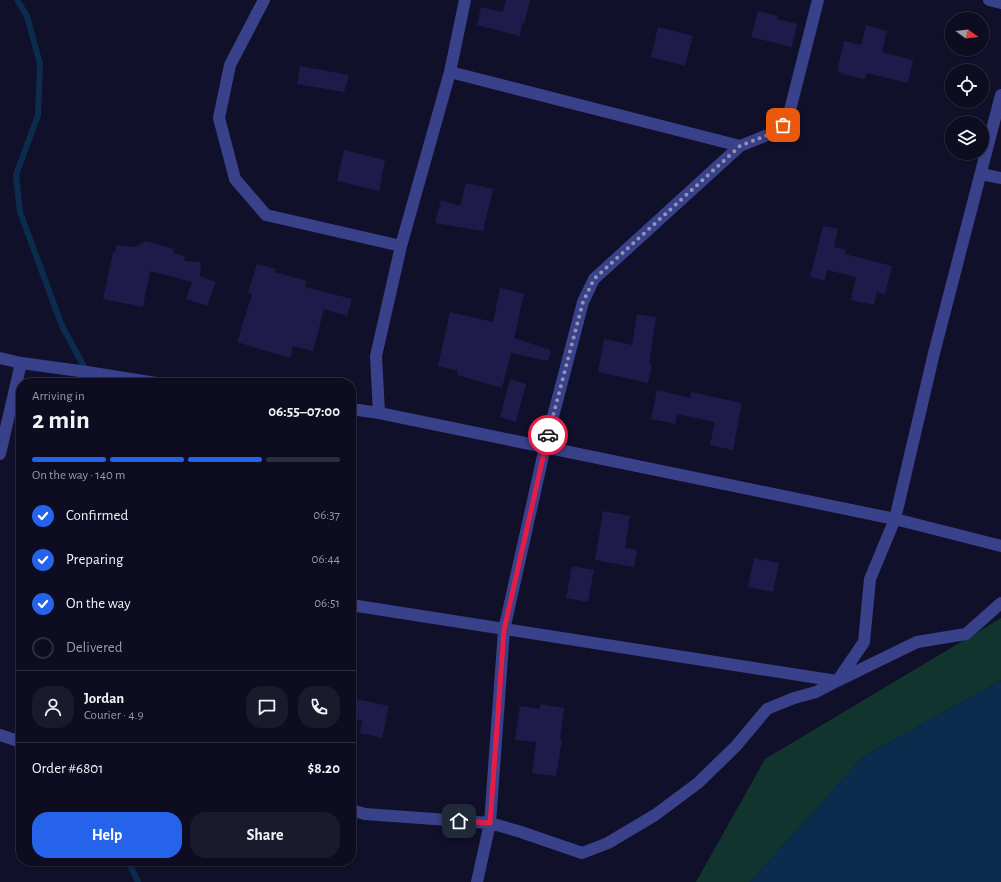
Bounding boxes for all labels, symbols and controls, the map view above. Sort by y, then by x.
north arrow [945,12,989,56]
map controls [945,12,989,160]
button: locate [945,64,989,108]
pin [766,108,800,142]
icon: bag [772,114,794,136]
button: layers [945,116,989,160]
text: Arriving in [32,390,85,403]
text: 06:55–07:00 [268,404,340,419]
text: 2 min [32,407,90,433]
courier [528,415,568,455]
icon: car [537,424,559,446]
text: On the way · 140 m [32,469,126,482]
icon: check [32,505,54,527]
text: Confirmed [66,508,128,523]
text: 06:37 [313,509,340,522]
icon: check [32,549,54,571]
text: Preparing [66,552,123,567]
text: 06:44 [312,553,340,566]
icon: check [32,593,54,615]
text: On the way [66,596,131,611]
text: 06:51 [314,597,340,610]
text: Delivered [66,640,123,655]
button: person [32,686,74,728]
button: chat [246,686,288,728]
button: phone [298,686,340,728]
text: Jordan [84,691,124,706]
text: Courier · 4.9 [84,709,144,722]
text: Order #6801 [32,761,103,776]
text: $8.20 [308,761,340,776]
pin [442,804,476,838]
icon: home [448,810,470,832]
button: Help [32,812,182,858]
button: Share [190,812,340,858]

